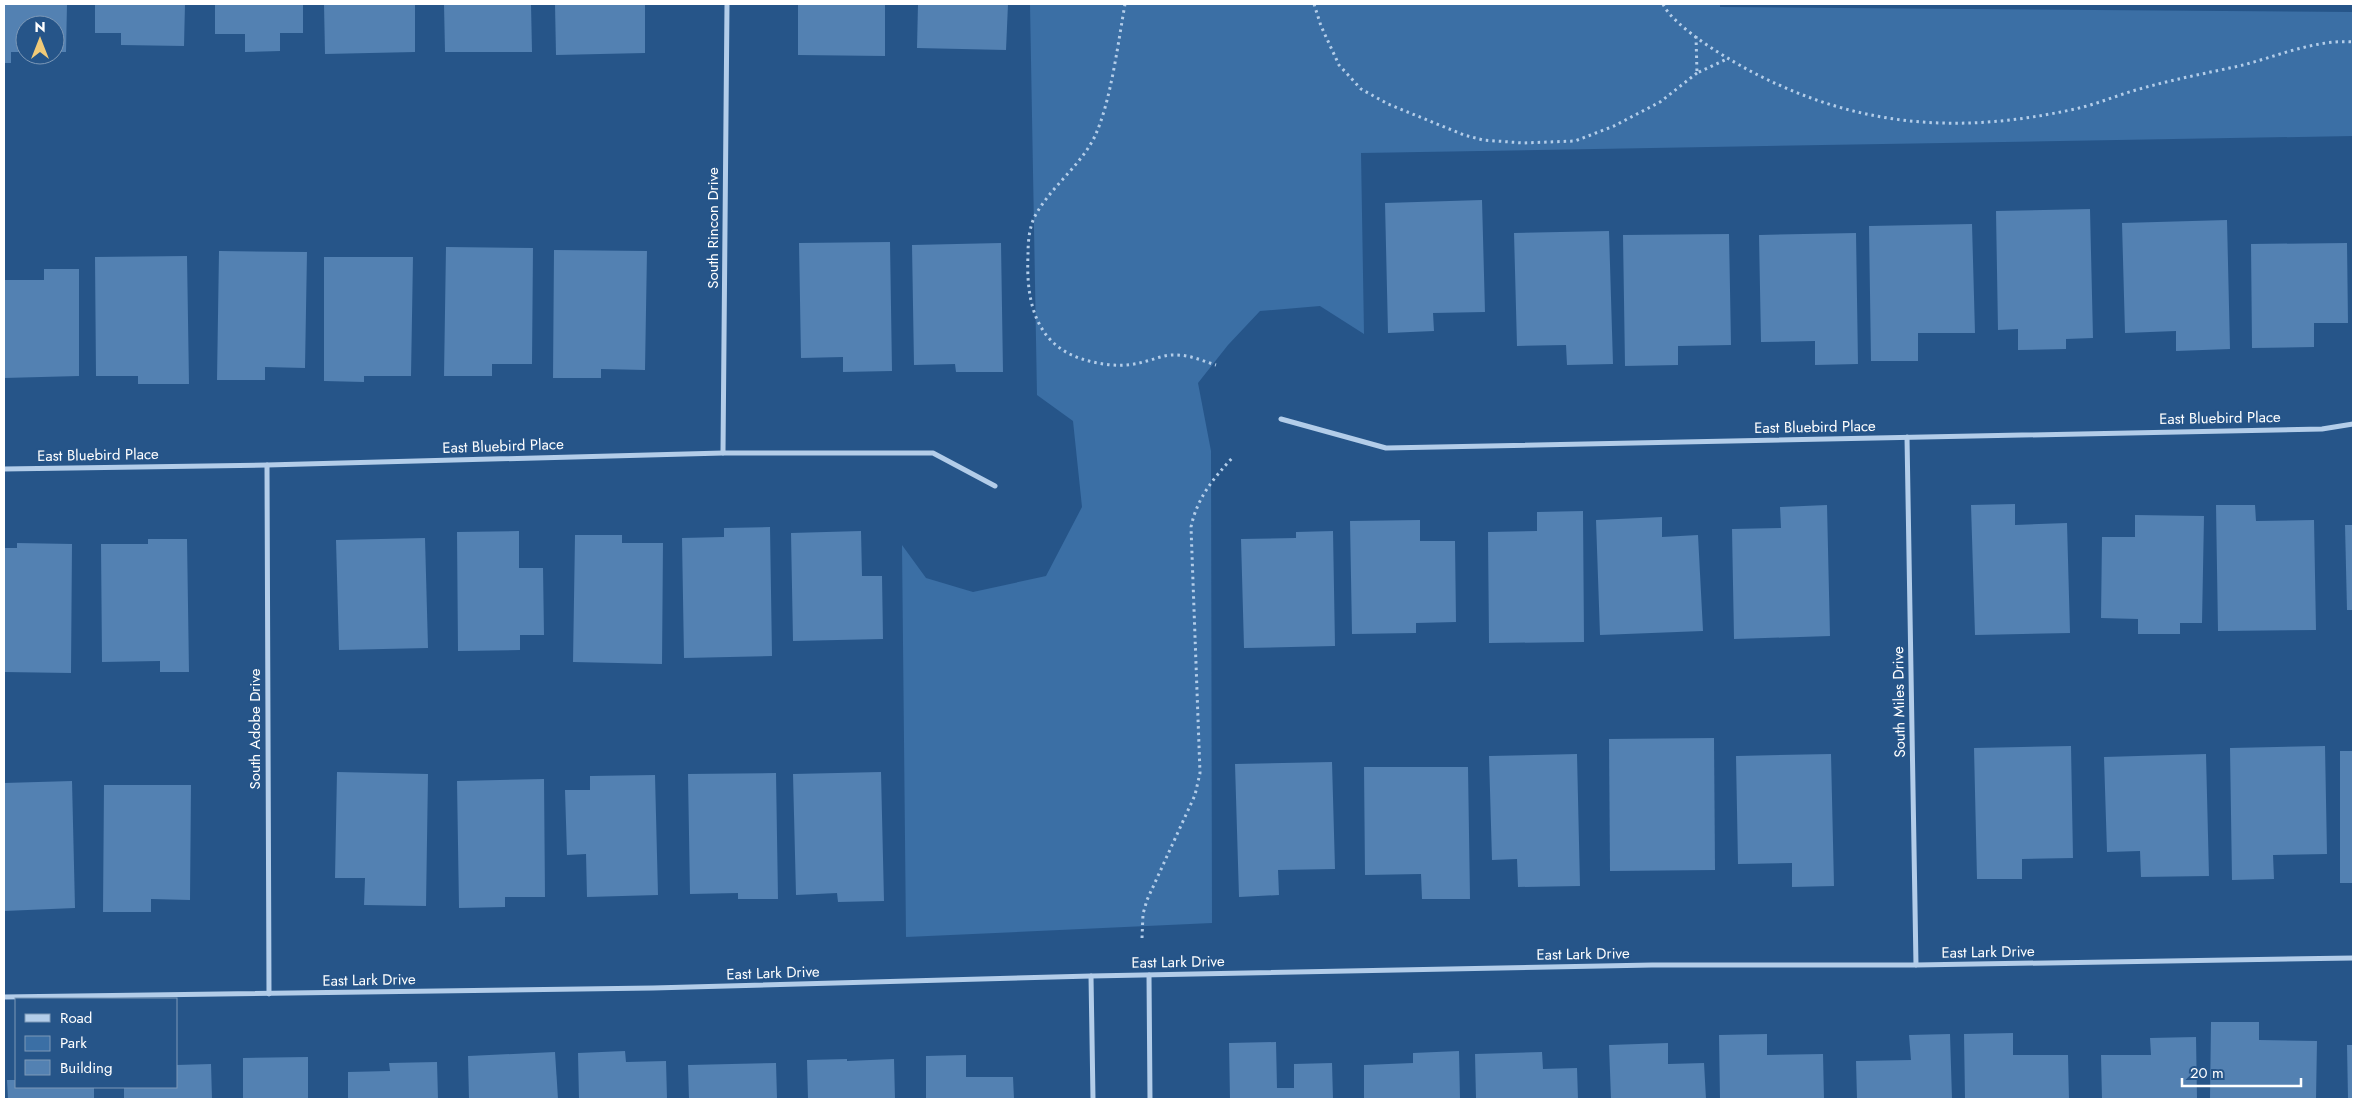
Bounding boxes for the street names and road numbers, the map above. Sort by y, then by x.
street label: South Rincon Drive [702,167,724,289]
street label: East Bluebird Place [2159,406,2281,430]
street label: East Bluebird Place [1754,415,1876,439]
street label: East Bluebird Place [442,433,564,459]
street label: East Bluebird Place [37,443,159,467]
street label: South Miles Drive [1887,646,1911,758]
street label: South Adobe Drive [244,668,266,790]
street label: East Lark Drive [1941,940,2035,964]
street label: East Lark Drive [1536,942,1630,966]
street label: East Lark Drive [1131,950,1225,974]
street label: East Lark Drive [726,960,820,986]
street label: East Lark Drive [322,968,416,992]

